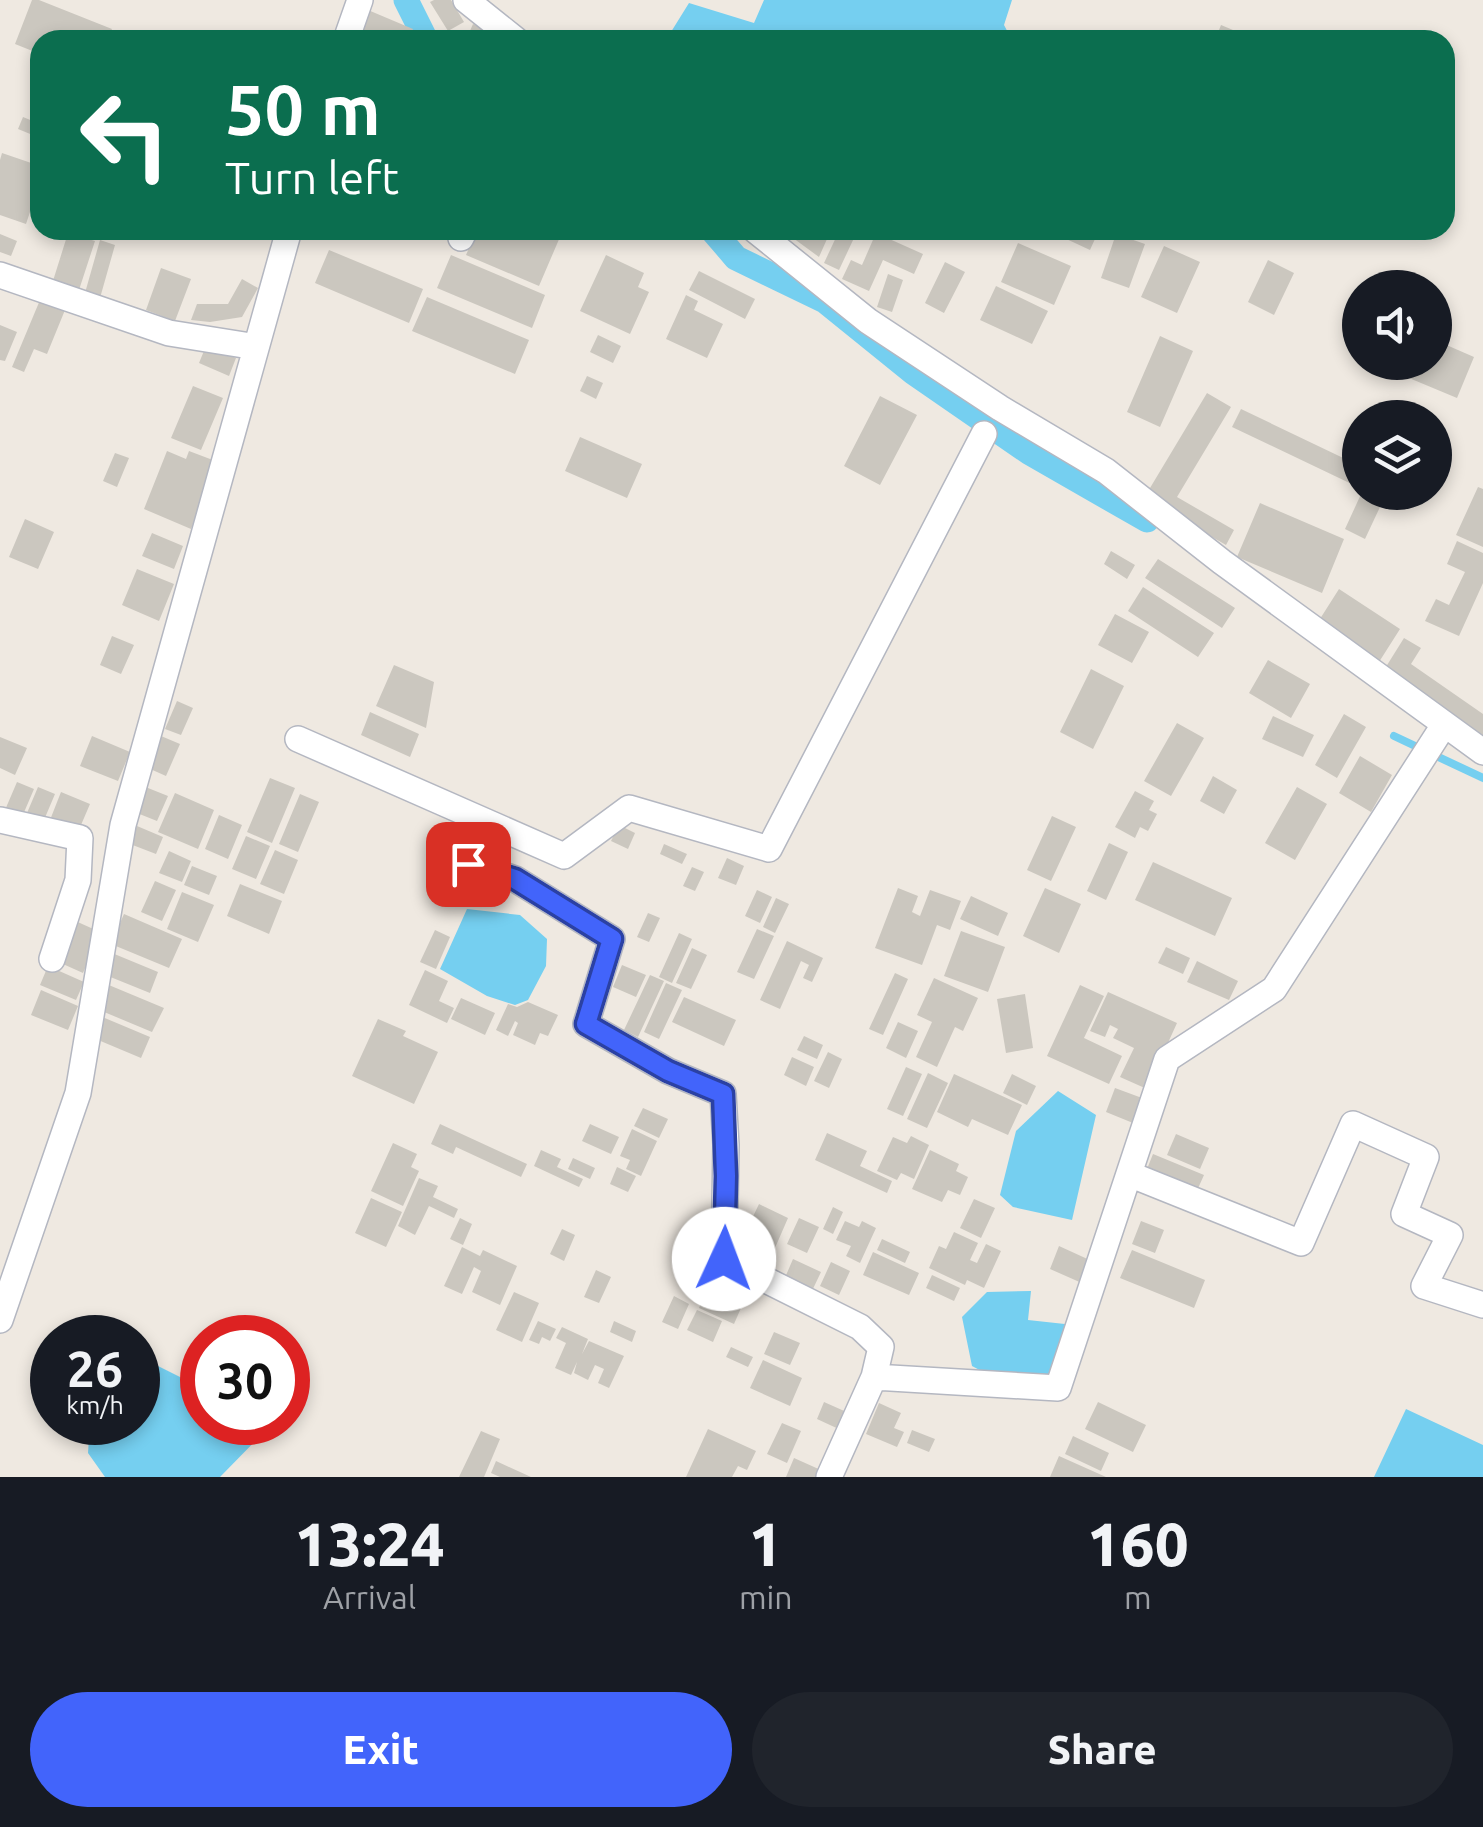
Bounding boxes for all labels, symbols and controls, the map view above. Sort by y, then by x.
icon: left [60,70,190,200]
text: 50 m [225,70,381,148]
text: Turn left [225,152,399,203]
map controls [1342,270,1452,510]
button: sound [1342,270,1452,380]
button: layers [1342,400,1452,510]
pin [426,822,511,907]
icon: arrive [441,837,496,892]
position arrow [672,1207,776,1311]
speed limit sign: 30 [180,1315,310,1445]
text: 26 [67,1340,123,1396]
text: km/h [66,1391,124,1419]
text: 13:24 [294,1510,445,1577]
text: 1 [749,1510,783,1577]
text: 160 [1087,1510,1189,1577]
text: Arrival [323,1579,416,1615]
text: min [739,1579,793,1615]
text: m [1124,1579,1152,1615]
button: Exit [30,1692,732,1807]
button: Share [752,1692,1453,1807]

